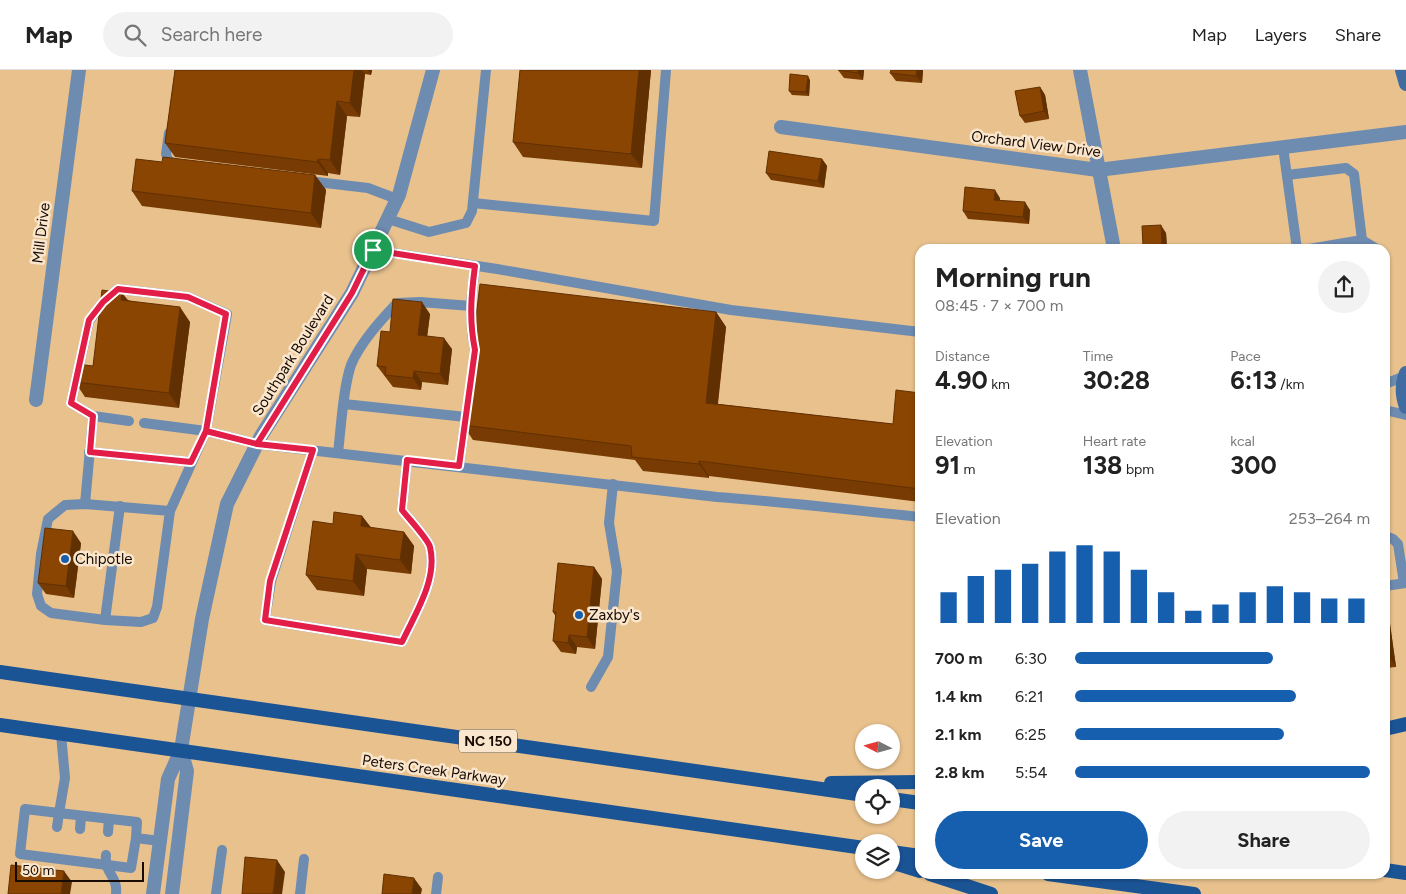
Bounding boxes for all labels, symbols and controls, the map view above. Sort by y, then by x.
search box [103,12,453,57]
text: Map [25,20,73,49]
icon: search [121,21,149,49]
text: Search here [161,23,262,46]
text: Map [1192,24,1227,46]
text: Layers [1255,24,1307,46]
text: Share [1335,24,1381,46]
street label: Orchard View Drive [970,127,1102,161]
street label: Mill Drive [28,202,54,264]
pin [352,229,394,271]
icon: arrive [359,236,387,264]
text: Morning run [935,260,1091,294]
button: share [1318,261,1370,313]
street label: Southpark Boulevard [248,291,338,419]
text: 08:45 · 7 × 700 m [935,296,1063,315]
text: Distance [935,348,990,365]
text: Time [1083,348,1113,365]
text: Pace [1230,348,1261,365]
text: 4.90 [935,365,988,395]
text: 30:28 [1083,365,1150,395]
text: 6:13 [1230,365,1277,395]
text: km [988,376,1010,393]
text: /km [1277,376,1304,393]
text: Elevation [935,433,993,450]
text: Heart rate [1083,433,1146,450]
text: kcal [1230,433,1255,450]
text: 91 [935,450,960,480]
text: 138 [1083,450,1122,480]
text: 300 [1230,450,1277,480]
text: m [960,461,975,478]
text: bpm [1122,461,1154,478]
text: Elevation [935,509,1001,528]
text: 253–264 m [1289,509,1370,528]
place label: Chipotle [75,550,132,568]
marker: Chipotle [59,553,71,565]
place label: Zaxby's [589,606,640,624]
marker: Zaxby's [573,609,585,621]
text: 700 m [935,649,982,668]
text: 6:30 [1015,649,1047,668]
text: 1.4 km [935,687,982,706]
text: 6:21 [1015,687,1044,706]
north arrow [855,724,900,769]
map controls [855,724,900,879]
text: 2.1 km [935,725,981,744]
text: 6:25 [1015,725,1046,744]
road number: NC 150 [459,729,517,752]
street label: Peters Creek Parkway [361,751,507,789]
text: 2.8 km [935,763,984,782]
text: 5:54 [1015,763,1047,782]
button: locate [855,779,900,824]
button: Save [935,811,1148,869]
button: Share [1158,811,1370,869]
button: layers [855,834,900,879]
scale bar [15,859,144,882]
text: 50 m [22,862,54,879]

